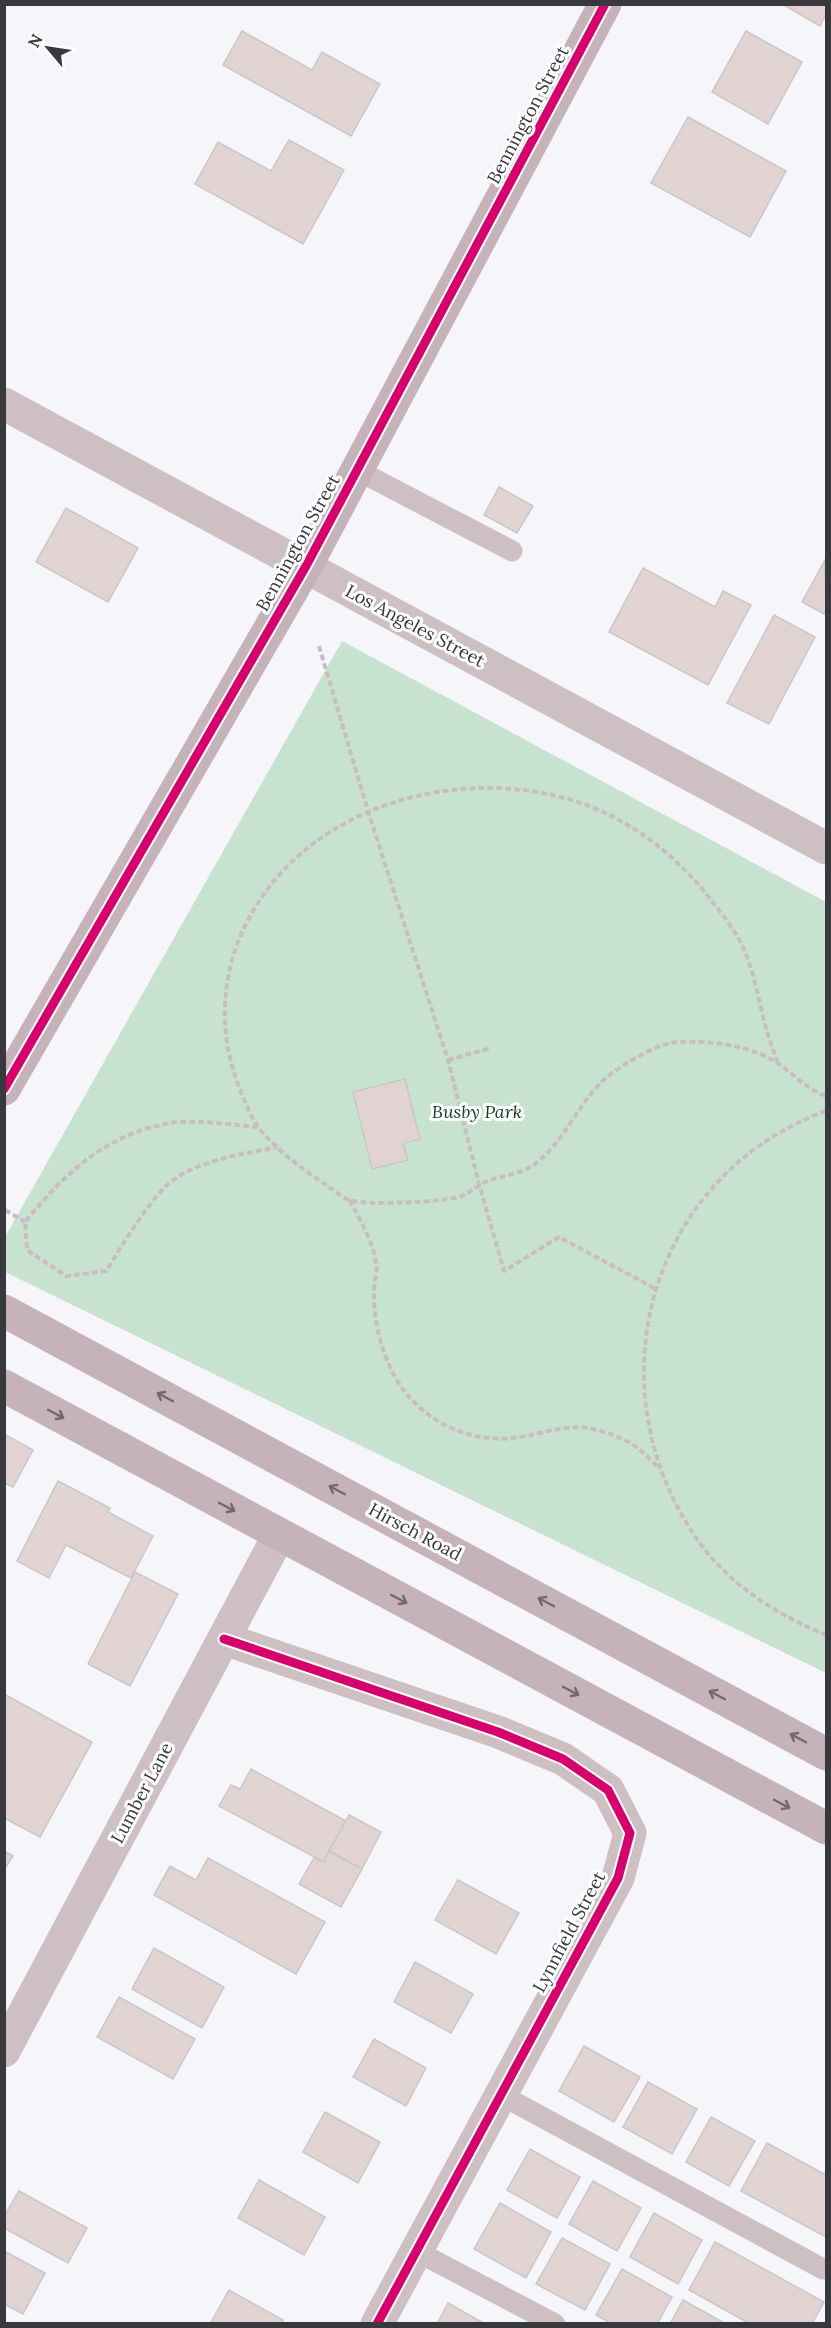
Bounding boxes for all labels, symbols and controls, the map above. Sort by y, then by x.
north arrow [18,18,78,78]
text: N [23,30,47,51]
street label: Bennington Street [482,42,574,188]
street label: Bennington Street [250,470,345,615]
street label: Los Angeles Street [342,579,489,672]
park label: Busby Park [432,1100,522,1123]
one-way arrow [157,1391,175,1402]
one-way arrow [47,1408,64,1420]
one-way arrow [329,1484,346,1496]
street label: Hirsch Road [365,1497,466,1566]
one-way arrow [218,1502,236,1513]
one-way arrow [390,1593,407,1605]
one-way arrow [537,1596,555,1607]
one-way arrow [562,1685,579,1697]
one-way arrow [709,1689,726,1701]
one-way arrow [789,1732,807,1743]
street label: Lumber Lane [105,1738,178,1847]
one-way arrow [773,1798,790,1810]
street label: Lynnfield Street [527,1867,610,1996]

